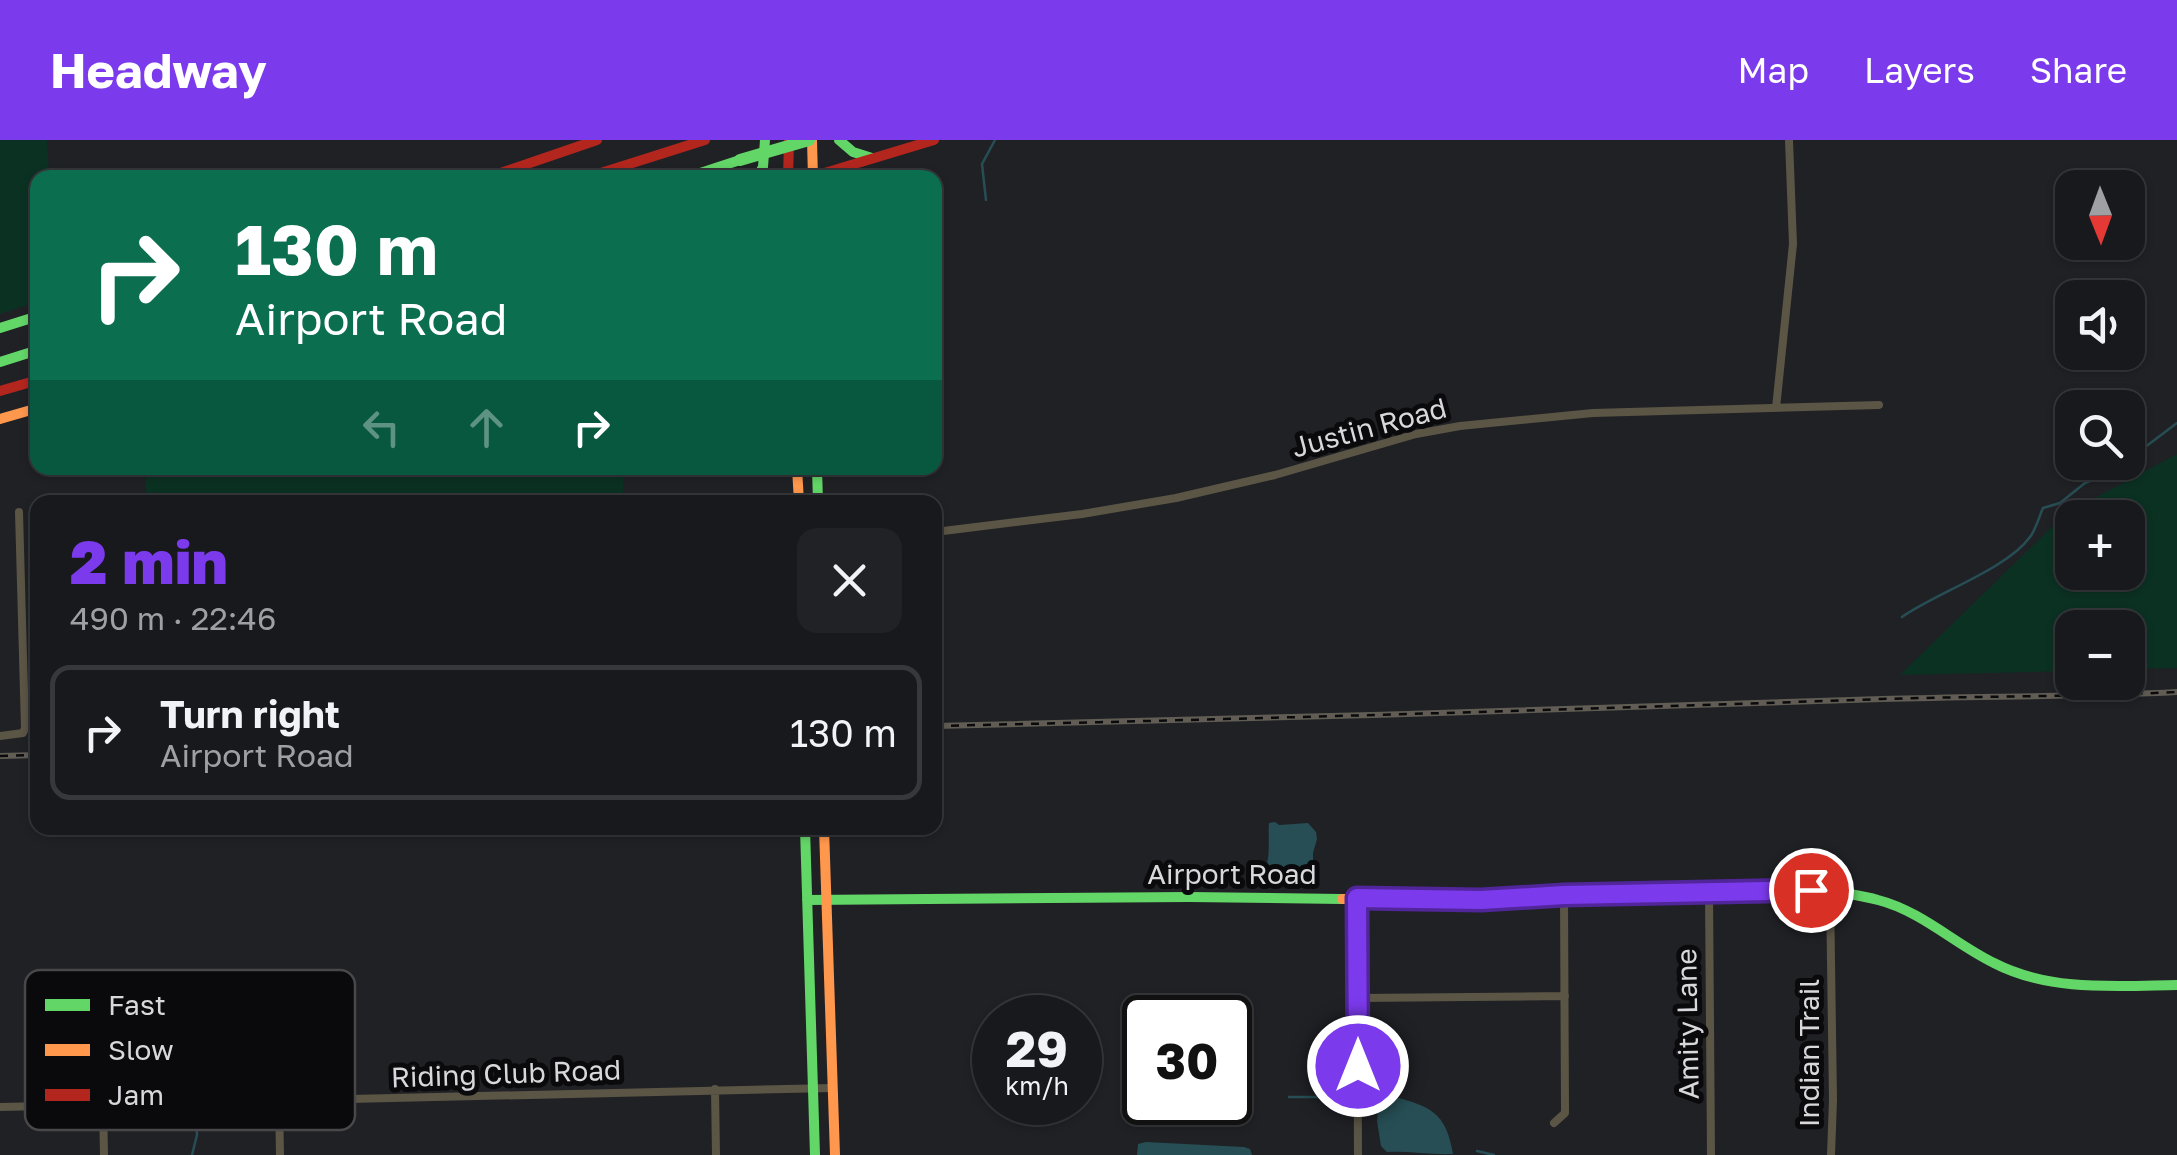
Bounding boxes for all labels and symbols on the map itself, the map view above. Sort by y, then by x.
north arrow [2055,170,2145,260]
street label: Justin Road [1288,391,1450,463]
pin [1769,848,1854,933]
street label: Airport Road [1147,857,1317,890]
street label: Amity Lane [1669,948,1705,1100]
legend [25,970,355,1130]
street label: Indian Trail [1792,979,1825,1127]
text: Fast [108,988,166,1021]
speed limit sign: 30 [1122,995,1252,1125]
position arrow [1306,1014,1410,1118]
text: Slow [108,1033,174,1066]
street label: Riding Club Road [390,1052,622,1094]
text: Jam [108,1078,164,1111]

